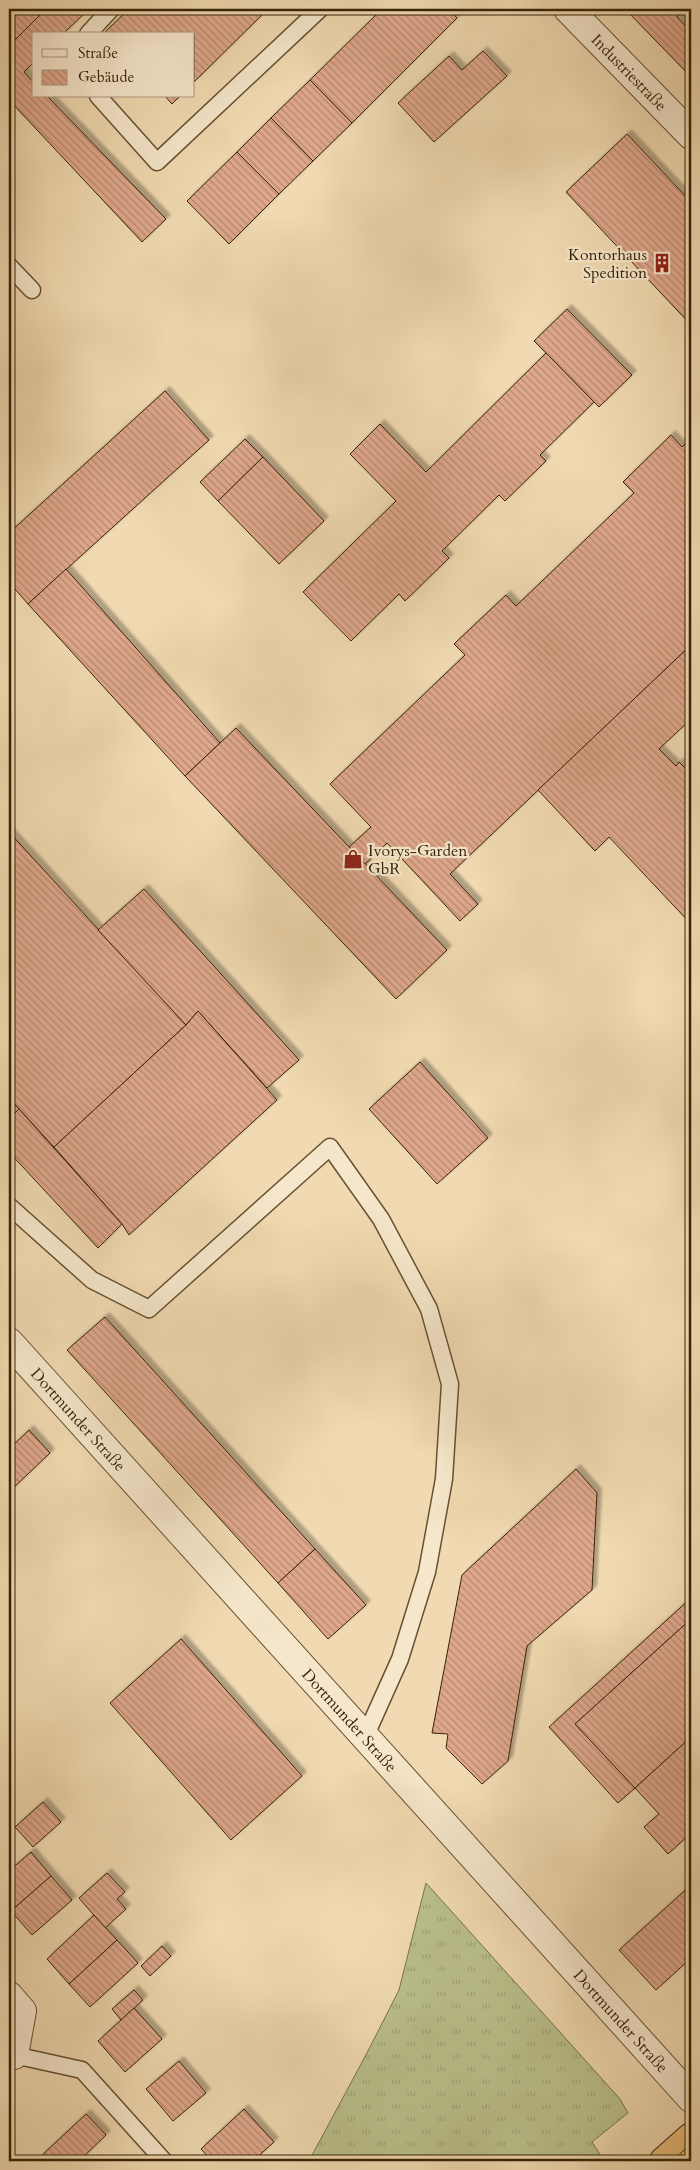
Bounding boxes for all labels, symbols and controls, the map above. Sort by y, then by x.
street label: Industriestraße [586,29,672,116]
legend [32,32,195,98]
text: Straße [78,43,118,63]
text: Gebäude [78,67,135,87]
place label: Kontorhaus Spedition [568,244,647,284]
building icon: Kontorhaus Spedition [651,252,673,274]
place label: Ivorys-Garden GbR [368,840,467,880]
shop icon: Ivorys-Garden GbR [342,848,364,870]
street label: Dortmunder Straße [25,1363,130,1476]
street label: Dortmunder Straße [297,1664,402,1777]
street label: Dortmunder Straße [568,1965,673,2078]

